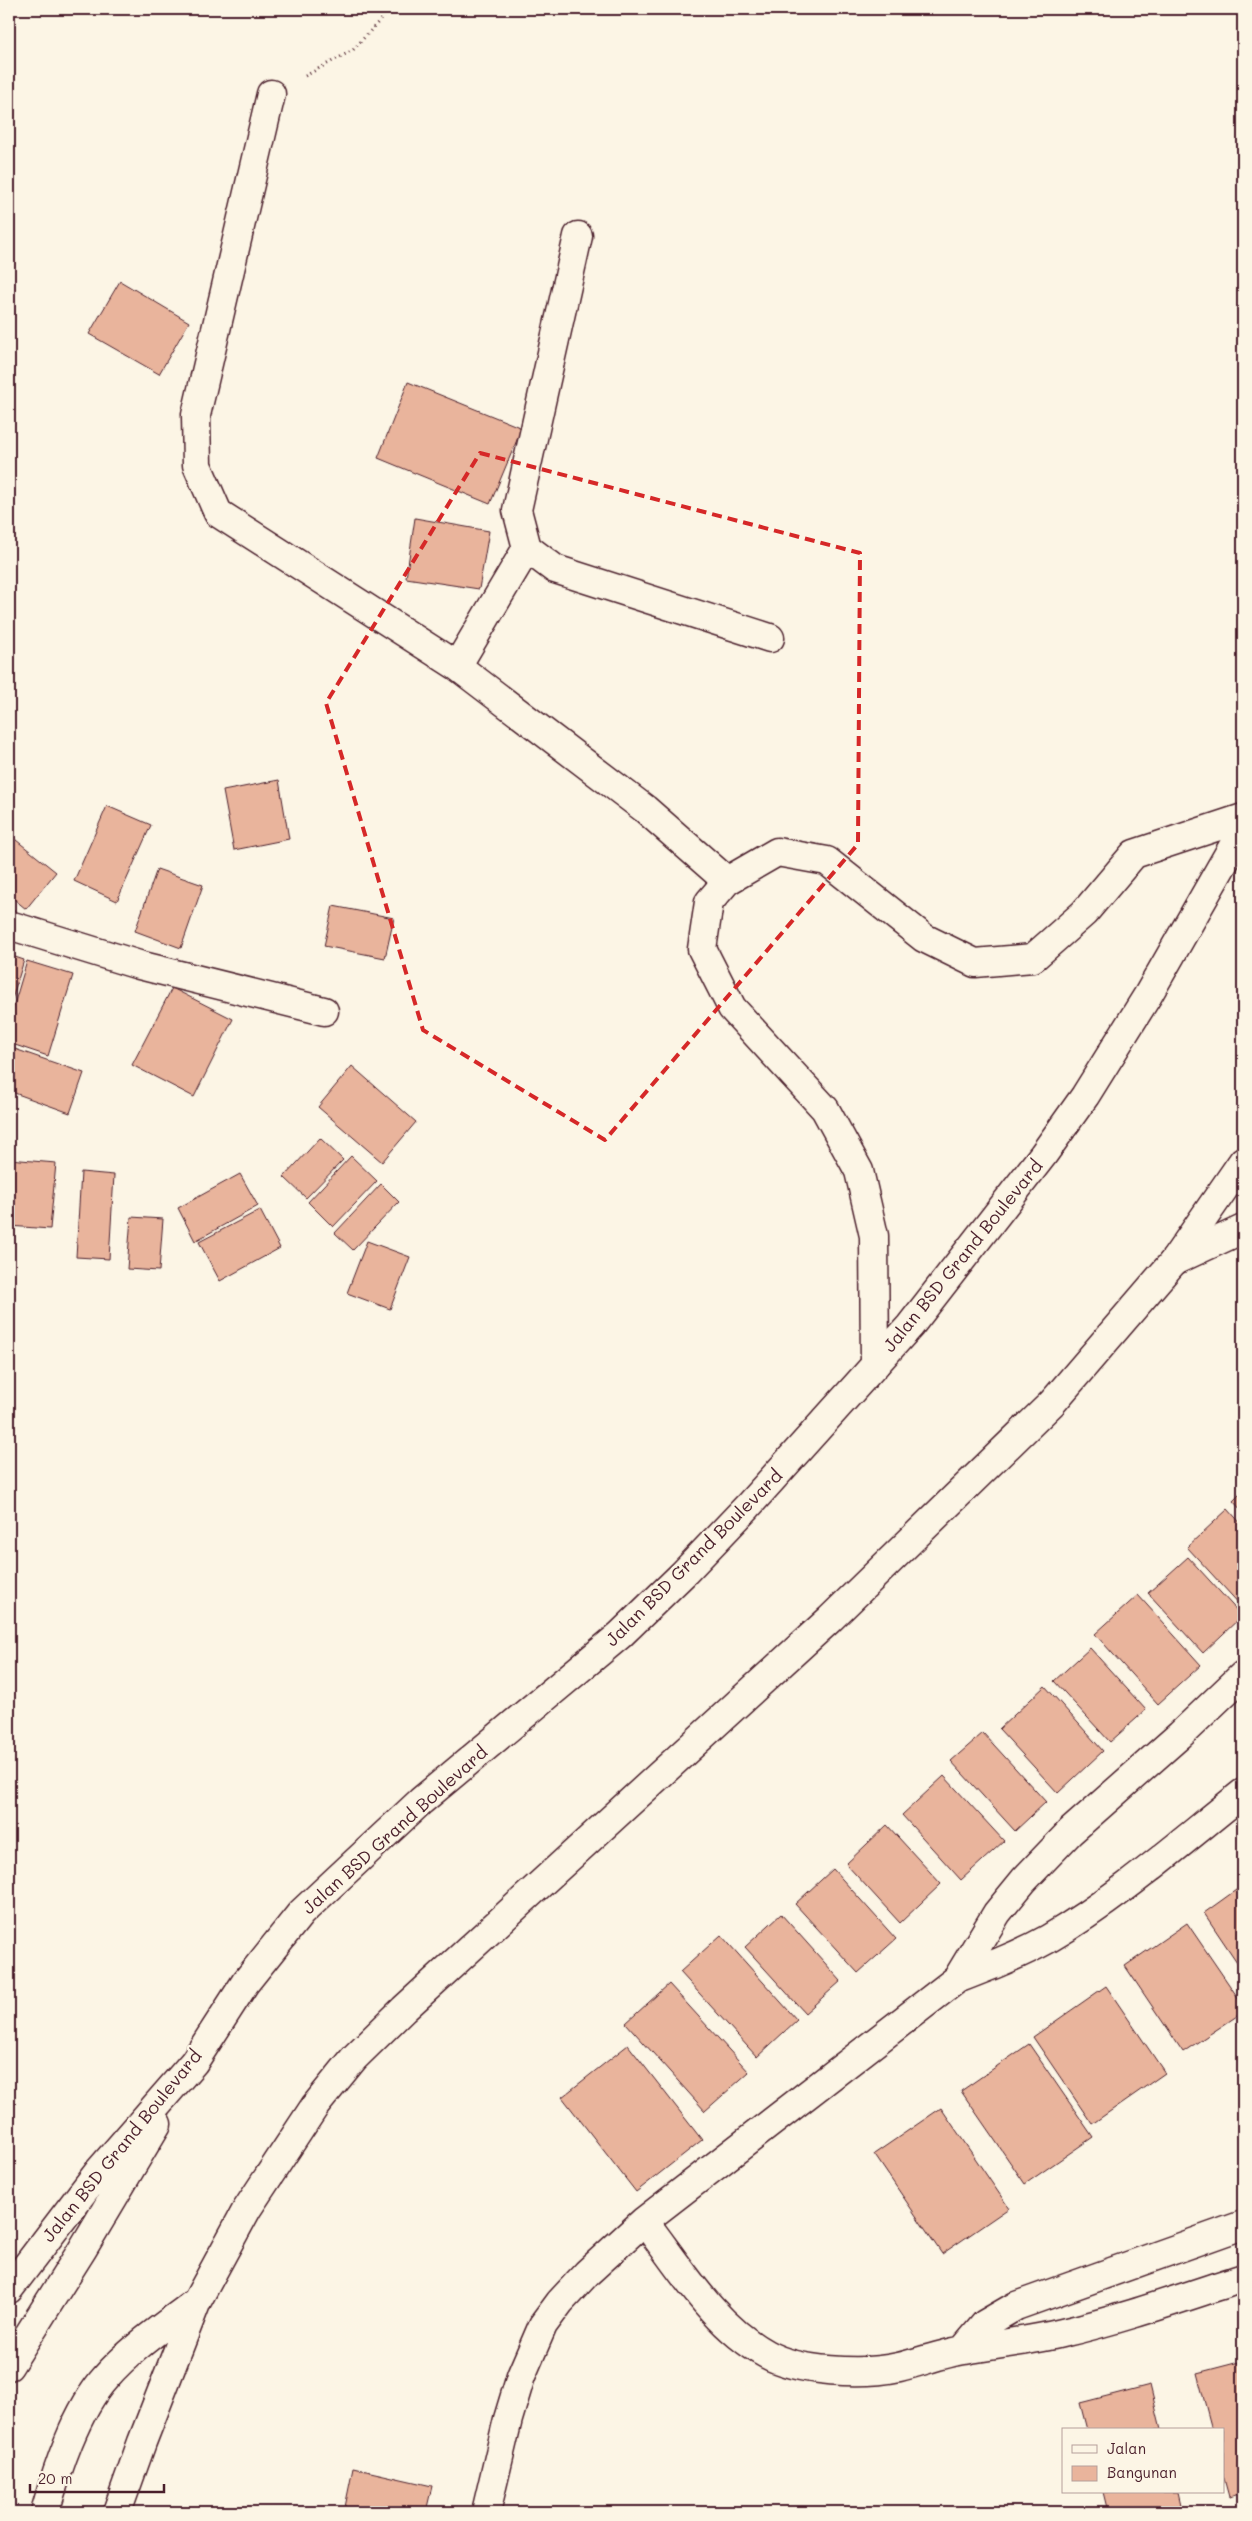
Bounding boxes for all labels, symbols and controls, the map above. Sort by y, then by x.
street label: Jalan BSD Grand Boulevard [877,1154,1047,1357]
street label: Jalan BSD Grand Boulevard [600,1464,787,1651]
street label: Jalan BSD Grand Boulevard [297,1740,492,1919]
street label: Jalan BSD Grand Boulevard [36,2044,206,2247]
legend [1062,2428,1224,2494]
text: Jalan [1107,2438,1146,2458]
scale bar [30,2461,164,2493]
text: Bangunan [1107,2462,1177,2482]
text: 20 m [38,2468,72,2488]

